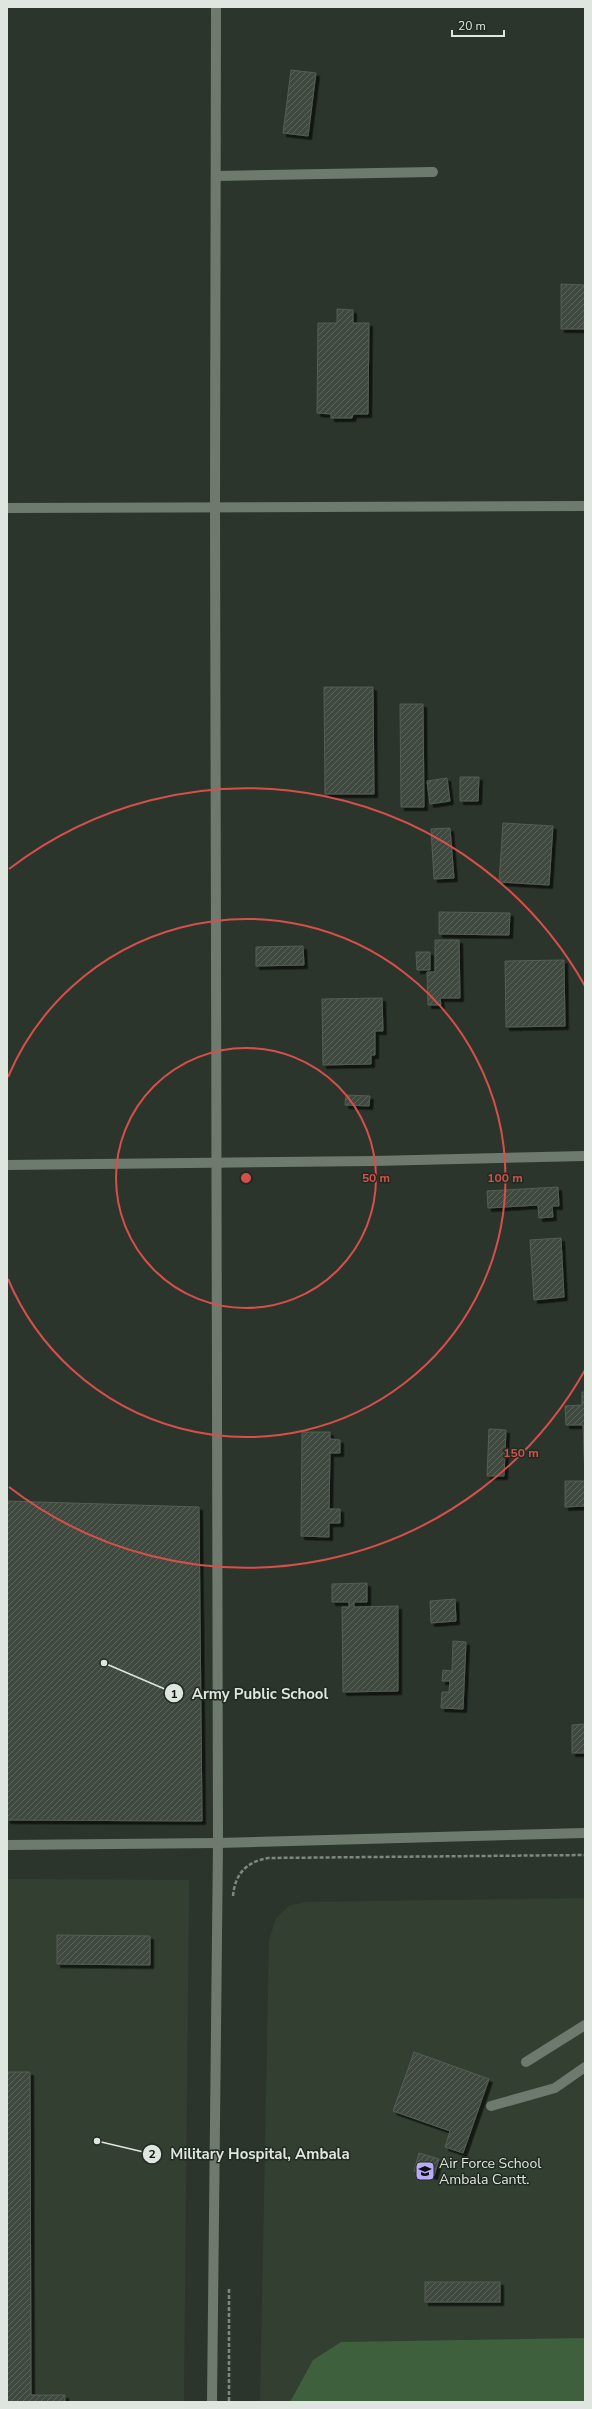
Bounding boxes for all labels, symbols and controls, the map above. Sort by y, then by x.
scale bar [452,12,504,38]
text: 20 m [458,18,486,34]
text: 50 m [362,1170,390,1186]
text: 100 m [487,1170,523,1186]
centre of rings [239,1171,253,1185]
text: 150 m [503,1445,539,1461]
callout: Army Public School [164,1680,337,1707]
text: Army Public School [192,1684,328,1704]
text: 1 [170,1686,178,1702]
callout: Military Hospital, Ambala [142,2140,357,2167]
text: Military Hospital, Ambala [170,2144,350,2164]
text: 2 [148,2146,156,2162]
place label: Air Force School Ambala Cantt. [439,2154,542,2189]
school or university icon: Air Force School Ambala Cantt. [414,2160,436,2182]

